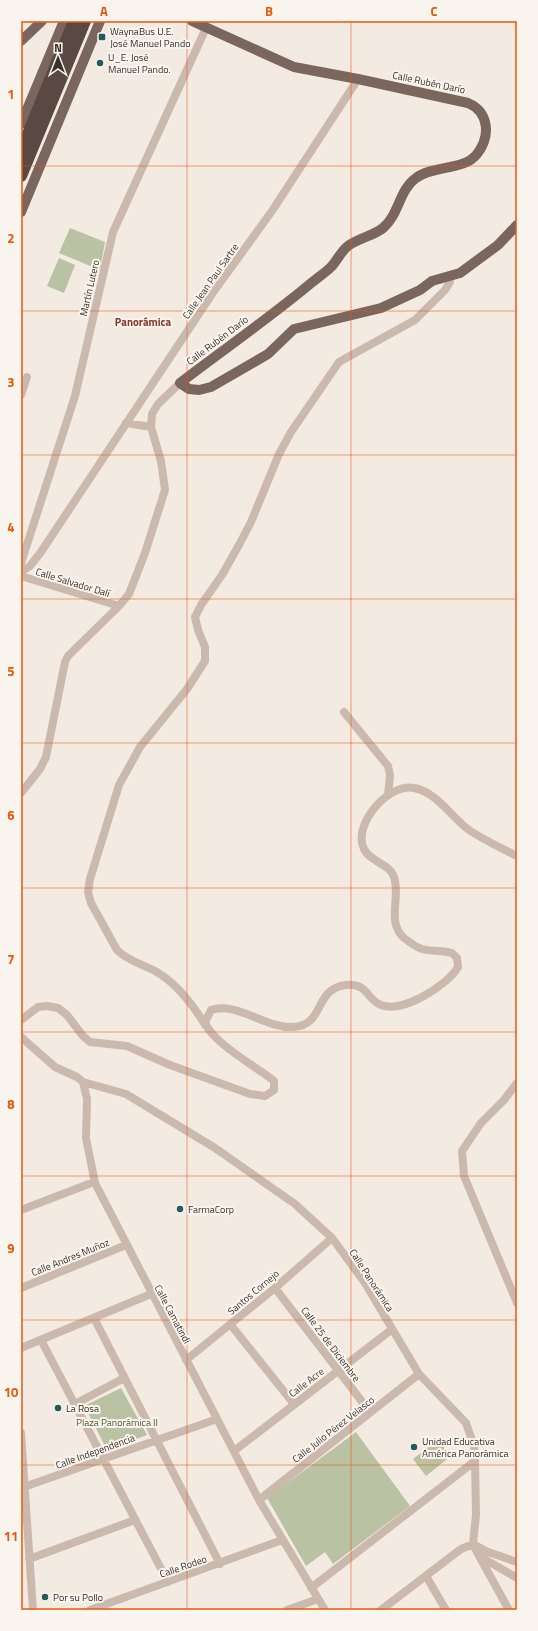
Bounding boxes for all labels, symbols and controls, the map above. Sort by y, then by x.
text: A [100,1,108,21]
text: B [265,1,273,21]
text: C [430,1,438,21]
place label: WaynaBus U.E. José Manuel Pando [110,24,191,51]
marker: WaynaBus U.E. José Manuel Pando [97,32,107,42]
north arrow [38,38,78,78]
text: N [54,40,62,56]
place label: U_E. José Manuel Pando. [108,50,171,77]
marker: U_E. José Manuel Pando. [95,58,105,68]
street label: Calle Rubén Darío [391,67,467,98]
text: 1 [7,84,15,104]
text: 2 [7,228,15,248]
street label: Calle Jean Paul Sartre [179,240,242,322]
street label: Martín Lutero [76,258,103,318]
street label: Calle Rubén Darío [183,312,251,369]
district label: Panorámica [115,314,172,330]
text: 3 [7,372,15,392]
text: 4 [7,517,15,537]
street label: Calle Salvador Dalí [34,564,113,601]
text: 5 [7,661,15,681]
text: 6 [7,805,15,825]
text: 7 [7,949,15,969]
text: 8 [7,1094,15,1114]
place label: FarmaCorp [188,1202,234,1217]
marker: FarmaCorp [175,1204,185,1214]
street label: Calle Andres Muñoz [29,1235,112,1280]
text: 9 [7,1238,15,1258]
street label: Calle Panorámica [346,1246,398,1315]
street label: Santos Cornejo [224,1266,282,1319]
street label: Calle Camatindi [151,1282,194,1346]
street label: Calle 25 de Diciembre [297,1304,364,1385]
street label: Calle Acre [286,1364,327,1401]
text: 10 [4,1382,18,1402]
street label: Calle Julio Pérez Velasco [289,1392,378,1466]
place label: La Rosa [66,1401,99,1416]
marker: La Rosa [53,1403,63,1413]
park label: Plaza Panorámica II [76,1415,158,1430]
street label: Calle Independencia [53,1430,137,1473]
place label: Unidad Educativa América Panorámica [422,1434,509,1461]
marker: Unidad Educativa América Panorámica [409,1442,419,1452]
text: 11 [4,1526,18,1546]
street label: Calle Rodeo [157,1551,209,1582]
place label: Por su Pollo [53,1590,103,1605]
marker: Por su Pollo [40,1592,50,1602]

